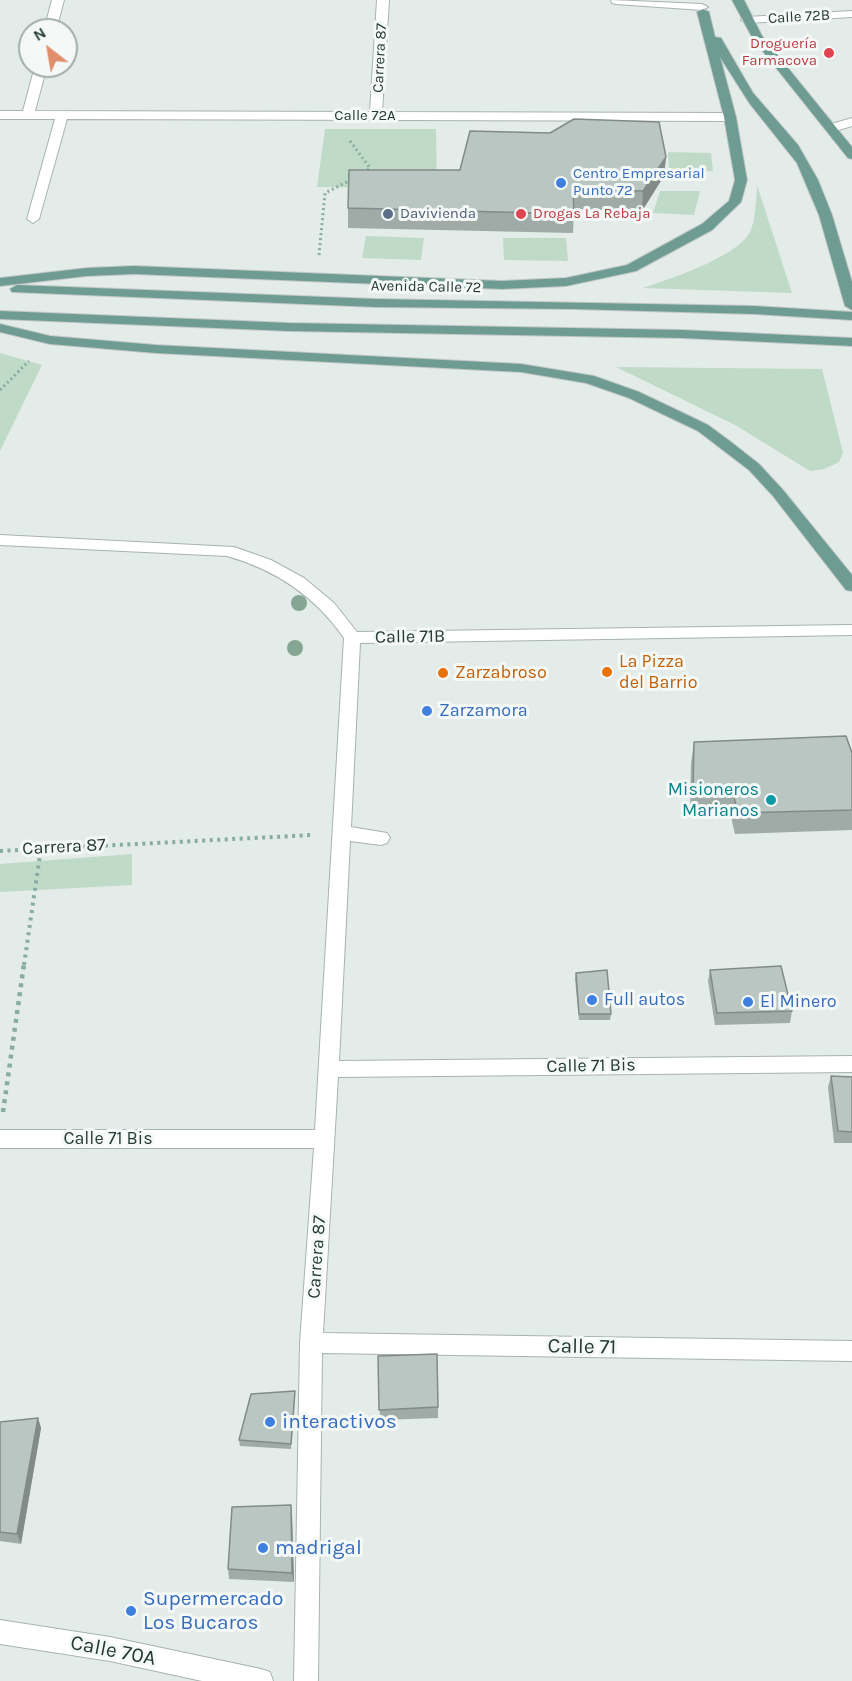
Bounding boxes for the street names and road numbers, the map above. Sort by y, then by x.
street label: Calle 72B [767,6,831,28]
street label: Carrera 87 [369,23,391,93]
street label: Calle 72A [334,107,396,125]
street label: Avenida Calle 72 [371,277,481,297]
street label: Calle 71B [375,626,445,648]
street label: Carrera 87 [22,834,106,860]
street label: Calle 71 Bis [546,1054,636,1078]
street label: Calle 71 Bis [63,1128,153,1150]
street label: Carrera 87 [303,1215,331,1299]
street label: Calle 71 [547,1334,617,1360]
street label: Calle 70A [68,1630,158,1672]

